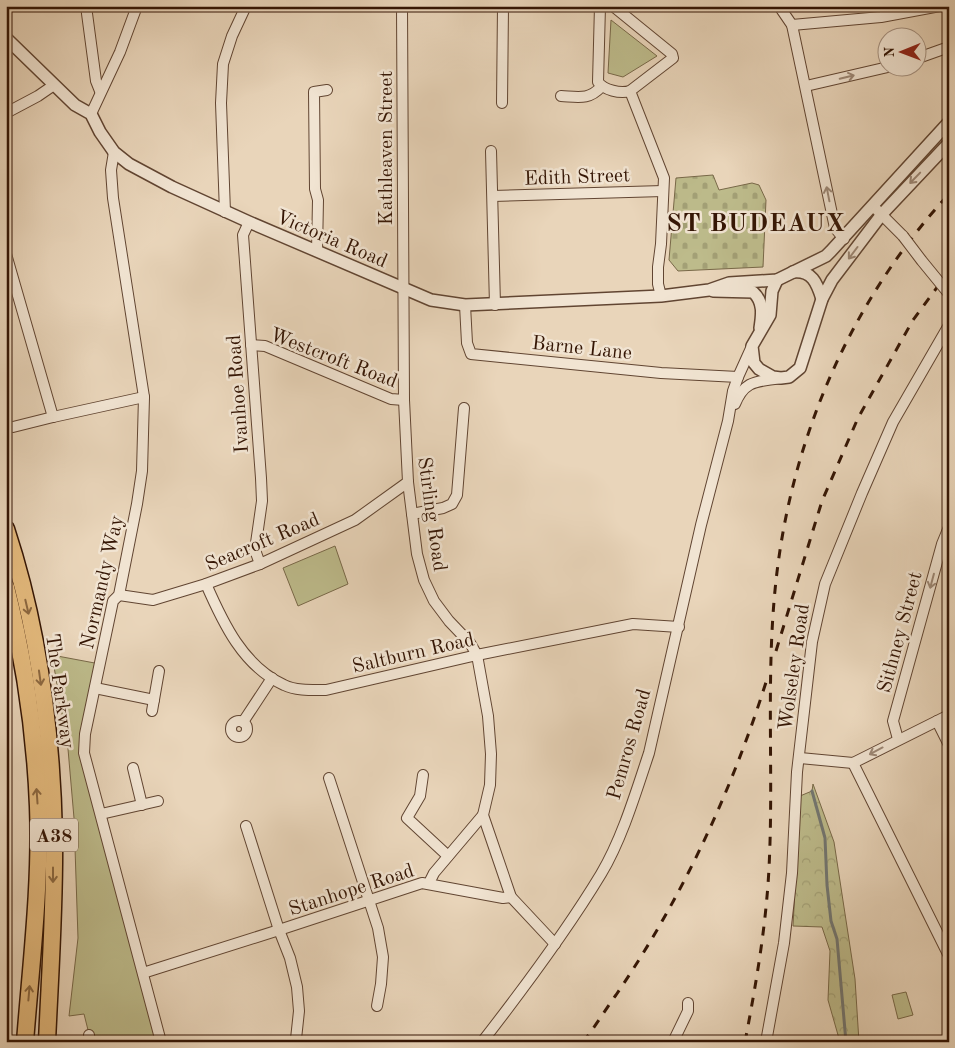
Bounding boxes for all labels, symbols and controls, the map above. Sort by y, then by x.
north arrow [878,28,928,78]
text: N [883,46,897,58]
street label: Kathleaven Street [377,71,397,225]
one-way arrow [838,71,854,81]
street label: Edith Street [524,166,630,190]
one-way arrow [909,172,921,184]
one-way arrow [823,187,832,203]
street label: Victoria Road [272,207,390,272]
district label: ST BUDEAUX [666,212,846,237]
one-way arrow [847,246,858,259]
street label: Westcroft Road [267,325,400,392]
street label: Ivanhoe Road [225,334,253,454]
street label: Barne Lane [531,334,633,364]
street label: Stirling Road [413,456,449,573]
street label: Seacroft Road [203,510,323,576]
street label: Normandy Way [78,513,128,651]
street label: Sithney Street [875,570,927,695]
one-way arrow [926,573,936,589]
one-way arrow [23,598,32,614]
street label: Wolseley Road [776,603,814,732]
street label: Saltburn Road [350,630,476,678]
street label: The Parkway [41,632,77,751]
one-way arrow [35,670,45,686]
street label: Pemros Road [605,687,655,802]
one-way arrow [869,747,884,756]
one-way arrow [33,788,42,804]
road number: A38 [30,818,78,852]
street label: Stanhope Road [286,861,417,921]
one-way arrow [49,867,58,883]
one-way arrow [24,985,34,1001]

